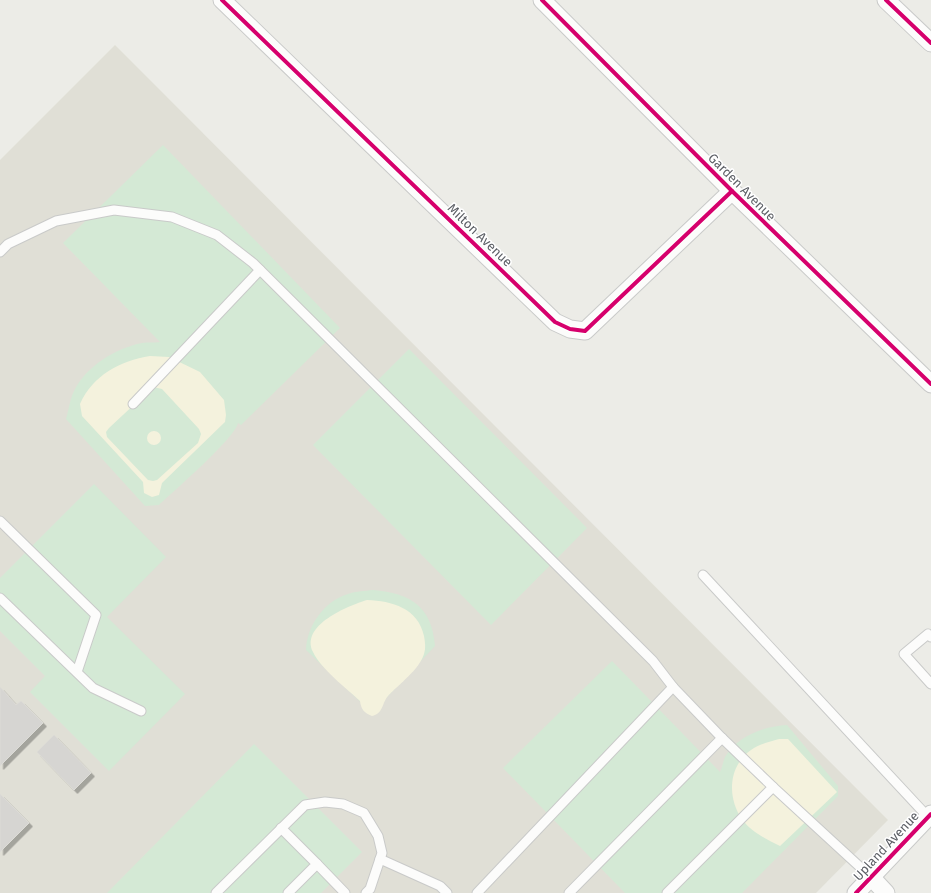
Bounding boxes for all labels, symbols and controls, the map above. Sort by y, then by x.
street label: Garden Avenue [705,150,779,224]
street label: Milton Avenue [445,200,515,270]
street label: Upland Avenue [850,808,922,884]

